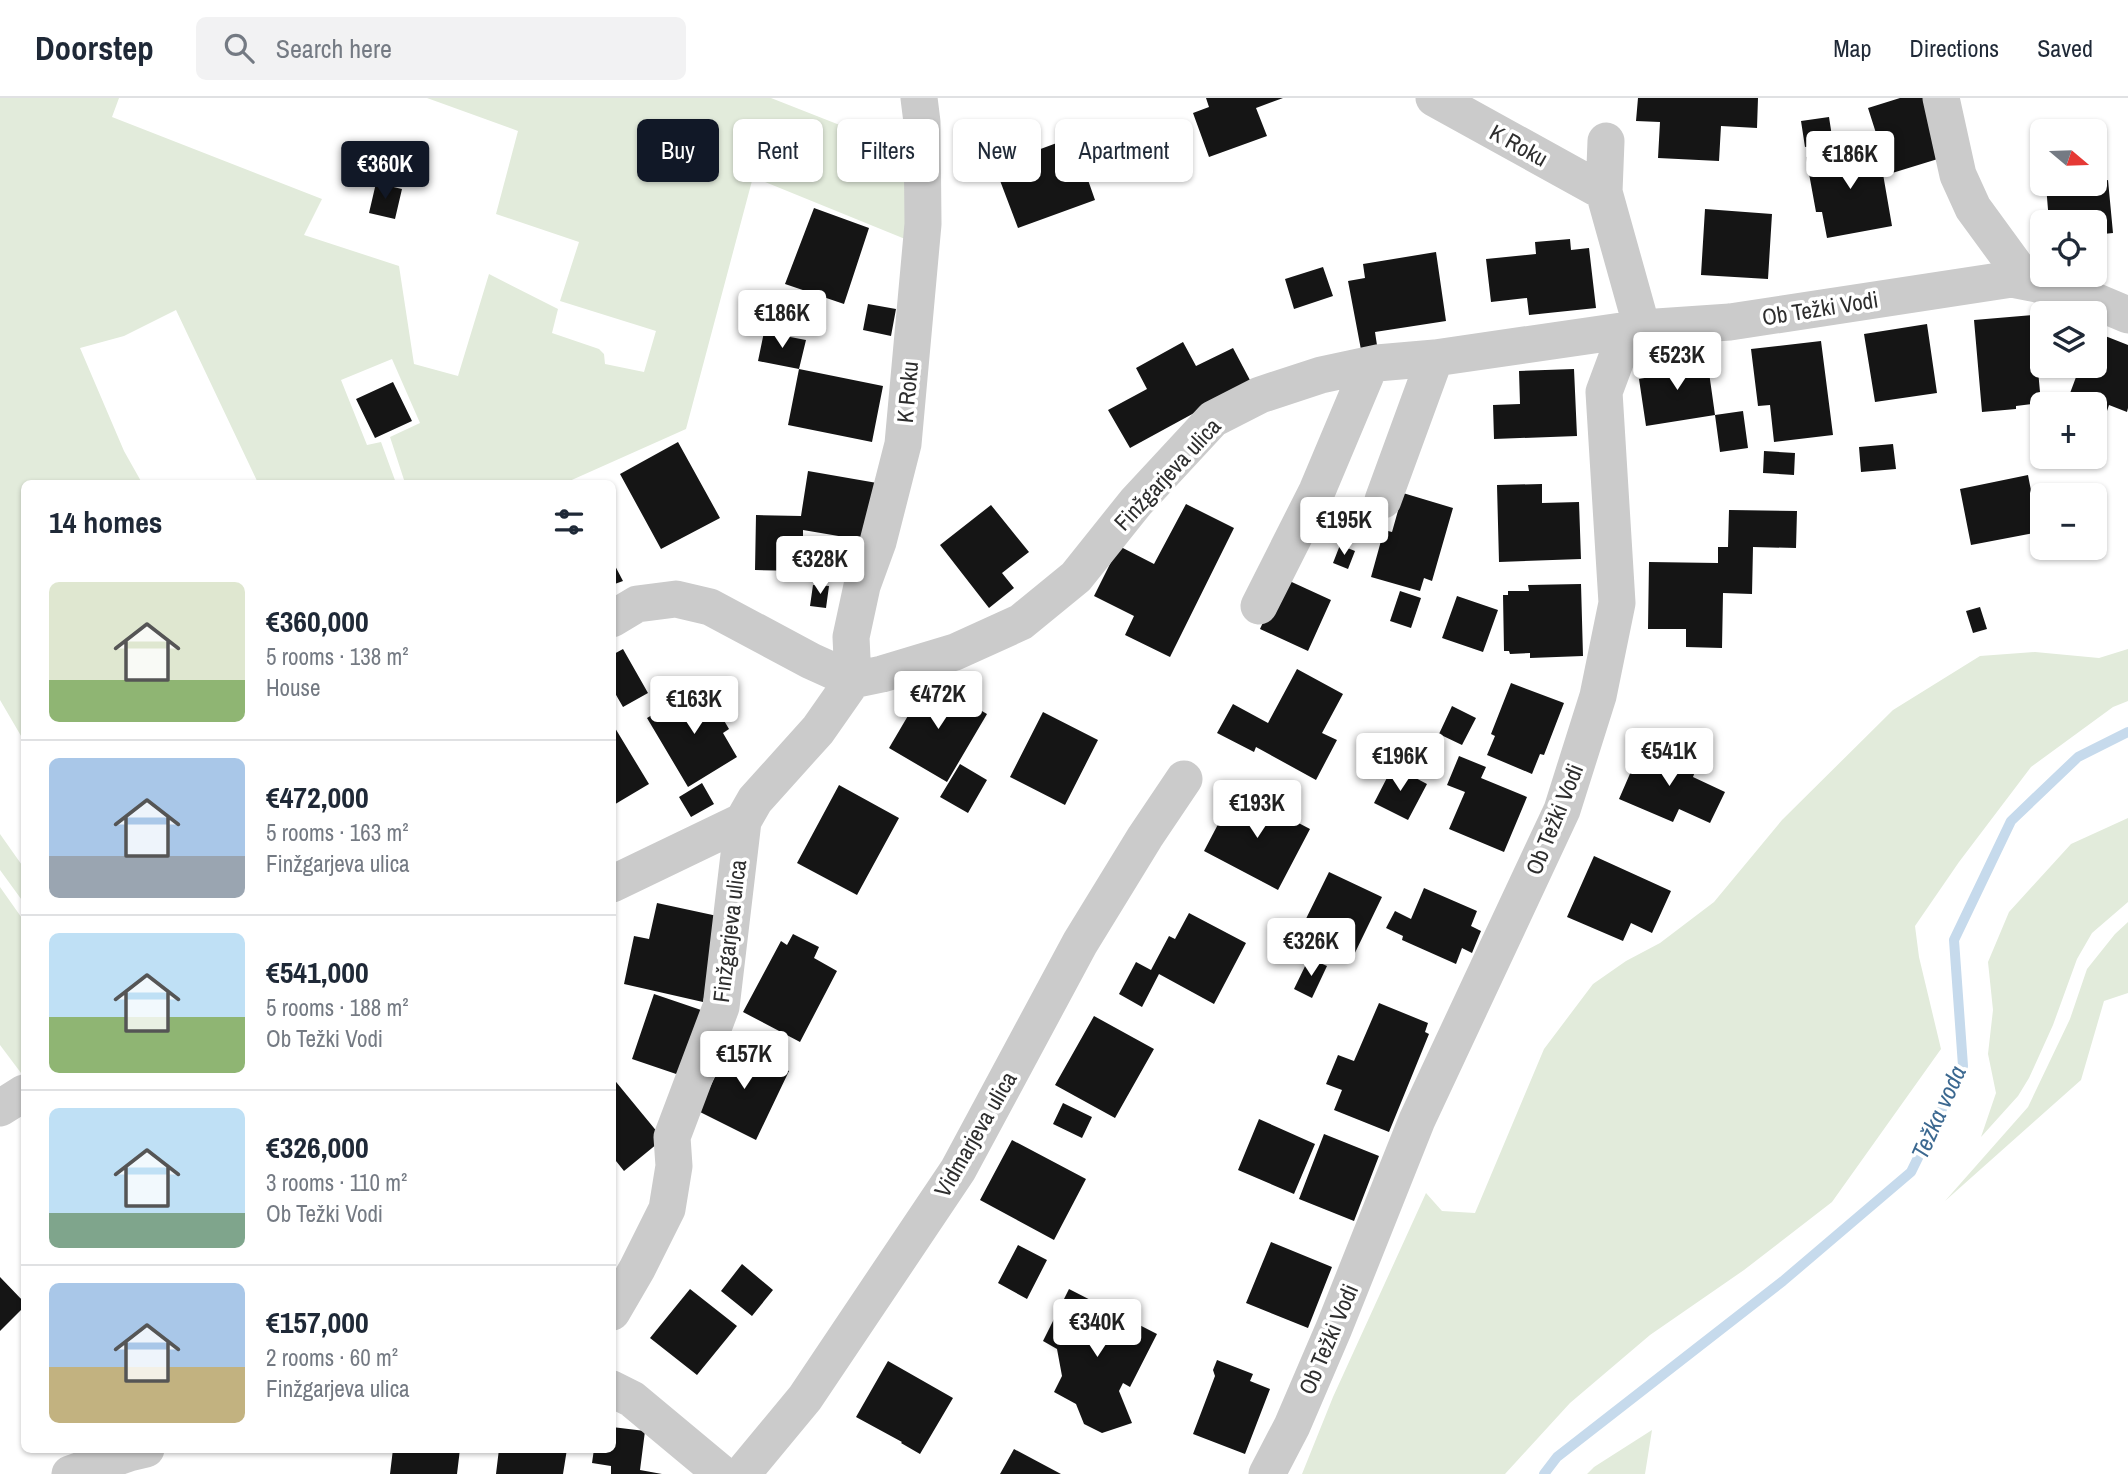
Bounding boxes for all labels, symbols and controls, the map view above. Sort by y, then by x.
search box [196,17,686,80]
text: Doorstep [35,26,154,70]
icon: search [220,29,258,67]
text: Search here [276,31,392,66]
text: Map [1833,32,1871,64]
text: Directions [1909,32,1999,64]
text: Saved [2037,32,2093,64]
street label: K Roku [1484,116,1554,174]
chip: Buy [637,119,719,182]
chip: Rent [733,119,823,182]
chip: Filters [837,119,939,182]
chip: New [953,119,1041,182]
chip: Apartment [1055,119,1193,182]
north arrow [2030,119,2107,196]
map controls [2030,119,2107,560]
pin: €186K [1801,132,1899,191]
text: €186K [1822,138,1878,169]
pin: €360K [336,141,434,201]
text: €360K [357,148,413,179]
button: locate [2030,210,2107,287]
street label: Ob Težki Vodi [1760,284,1880,332]
pin: €186K [733,290,831,350]
text: €186K [754,297,810,328]
button: layers [2030,301,2107,378]
pin: €523K [1628,332,1726,392]
text: €523K [1649,339,1705,370]
street label: K Roku [889,360,925,424]
button: + [2030,392,2107,469]
street label: Finžgarjeva ulica [1107,411,1228,537]
button: − [2030,483,2107,560]
pin: €195K [1295,498,1393,557]
text: 14 homes [49,502,163,542]
icon: filters [550,503,588,541]
text: €195K [1316,504,1372,535]
pin: €328K [771,536,869,596]
text: €328K [792,543,848,574]
text: €360,000 [266,601,369,641]
icon: home [105,610,189,694]
text: 5 rooms · 138 m² [266,641,409,672]
text: House [266,672,321,703]
pin: €472K [889,672,987,731]
pin: €163K [645,676,743,736]
text: €472K [910,678,966,709]
text: €163K [666,683,722,714]
pin: €541K [1620,728,1718,788]
pin: €196K [1351,734,1449,793]
text: €541K [1641,735,1697,766]
text: €196K [1372,740,1428,771]
street label: Ob Težki Vodi [1518,759,1590,879]
text: €472,000 [266,777,369,817]
pin: €193K [1208,780,1306,840]
icon: home [105,786,189,870]
text: €193K [1229,787,1285,818]
text: 5 rooms · 163 m² [266,817,409,848]
text: Finžgarjeva ulica [266,848,410,879]
street label: Finžgarjeva ulica [705,857,753,1004]
pin: €326K [1262,918,1360,978]
text: €326K [1283,925,1339,956]
text: €541,000 [266,952,369,992]
icon: home [105,961,189,1045]
text: 5 rooms · 188 m² [266,992,409,1023]
text: Ob Težki Vodi [266,1023,383,1054]
pin: €157K [695,1032,793,1091]
text: €157K [716,1038,772,1069]
water label: Težka voda [1903,1060,1973,1164]
street label: Vidmarjeva ulica [927,1065,1024,1202]
text: €326,000 [266,1127,369,1167]
icon: home [105,1136,189,1220]
text: 3 rooms · 110 m² [266,1167,407,1198]
text: Ob Težki Vodi [266,1198,383,1229]
street label: Ob Težki Vodi [1291,1279,1365,1399]
pin: €340K [1048,1300,1146,1359]
text: €157,000 [266,1302,369,1342]
text: €340K [1069,1306,1125,1337]
icon: home [105,1311,189,1395]
text: 2 rooms · 60 m² [266,1342,398,1373]
text: Finžgarjeva ulica [266,1373,410,1404]

